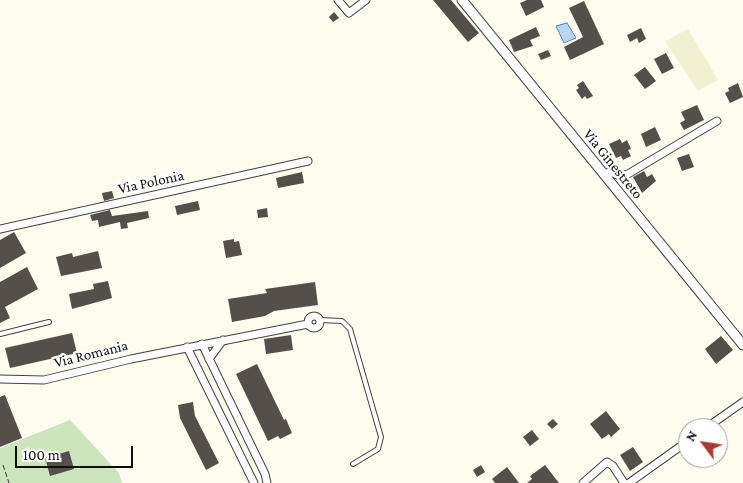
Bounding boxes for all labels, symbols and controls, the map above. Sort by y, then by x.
street label: Via Ginestreto [579,125,647,203]
street label: Via Polonia [116,166,186,198]
street label: Via Romania [52,336,130,372]
north arrow [678,418,728,468]
text: N [682,428,700,444]
scale bar [18,436,135,468]
text: 100 m [23,447,60,463]

